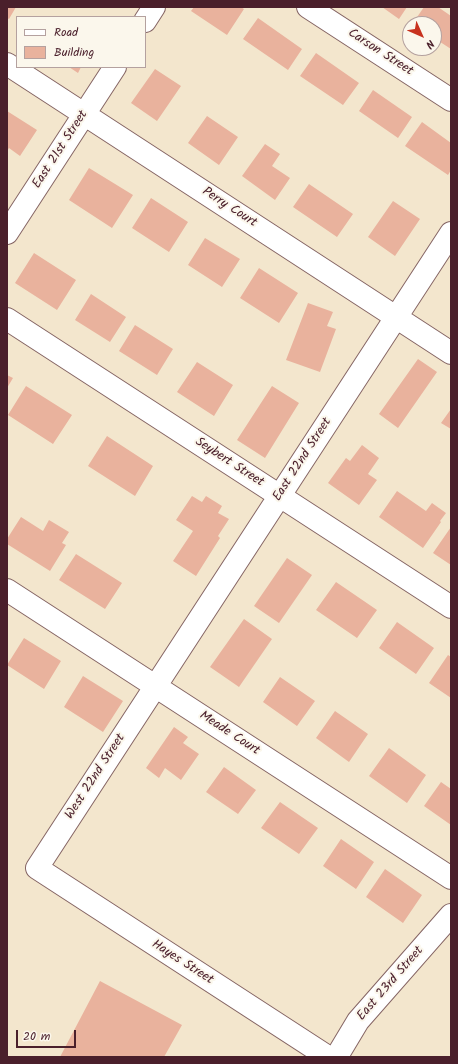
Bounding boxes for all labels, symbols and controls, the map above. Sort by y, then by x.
legend [16,16,146,68]
north arrow [402,16,442,56]
text: Road [54,23,78,42]
street label: Carson Street [344,26,416,80]
text: N [421,35,439,53]
text: Building [54,43,94,62]
street label: East 21st Street [30,108,92,192]
street label: Perry Court [199,185,259,231]
street label: East 22nd Street [270,415,336,505]
street label: Seybert Street [192,435,266,491]
street label: Meade Court [196,709,262,759]
street label: West 22nd Street [63,731,129,823]
street label: Hayes Street [148,937,216,989]
street label: East 23rd Street [354,944,428,1024]
scale bar [18,1022,78,1048]
text: 20 m [23,1027,50,1046]

